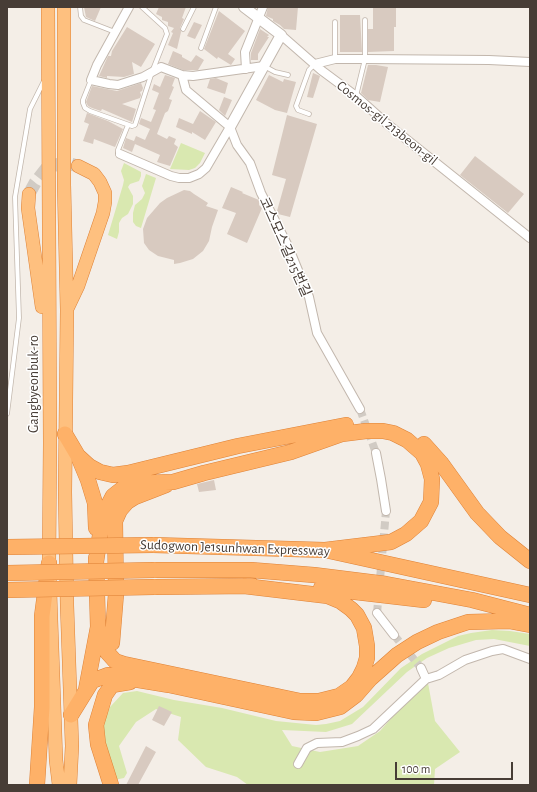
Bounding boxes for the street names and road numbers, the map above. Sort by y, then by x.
street label: Cosmos-gil 213beon-gil [333,77,441,169]
street label: 코스모스길215번길 [256,195,314,299]
street label: Gangbyeonbuk-ro [26,335,42,433]
street label: Sudogwon Je1sunhwan Expressway [140,536,330,560]

